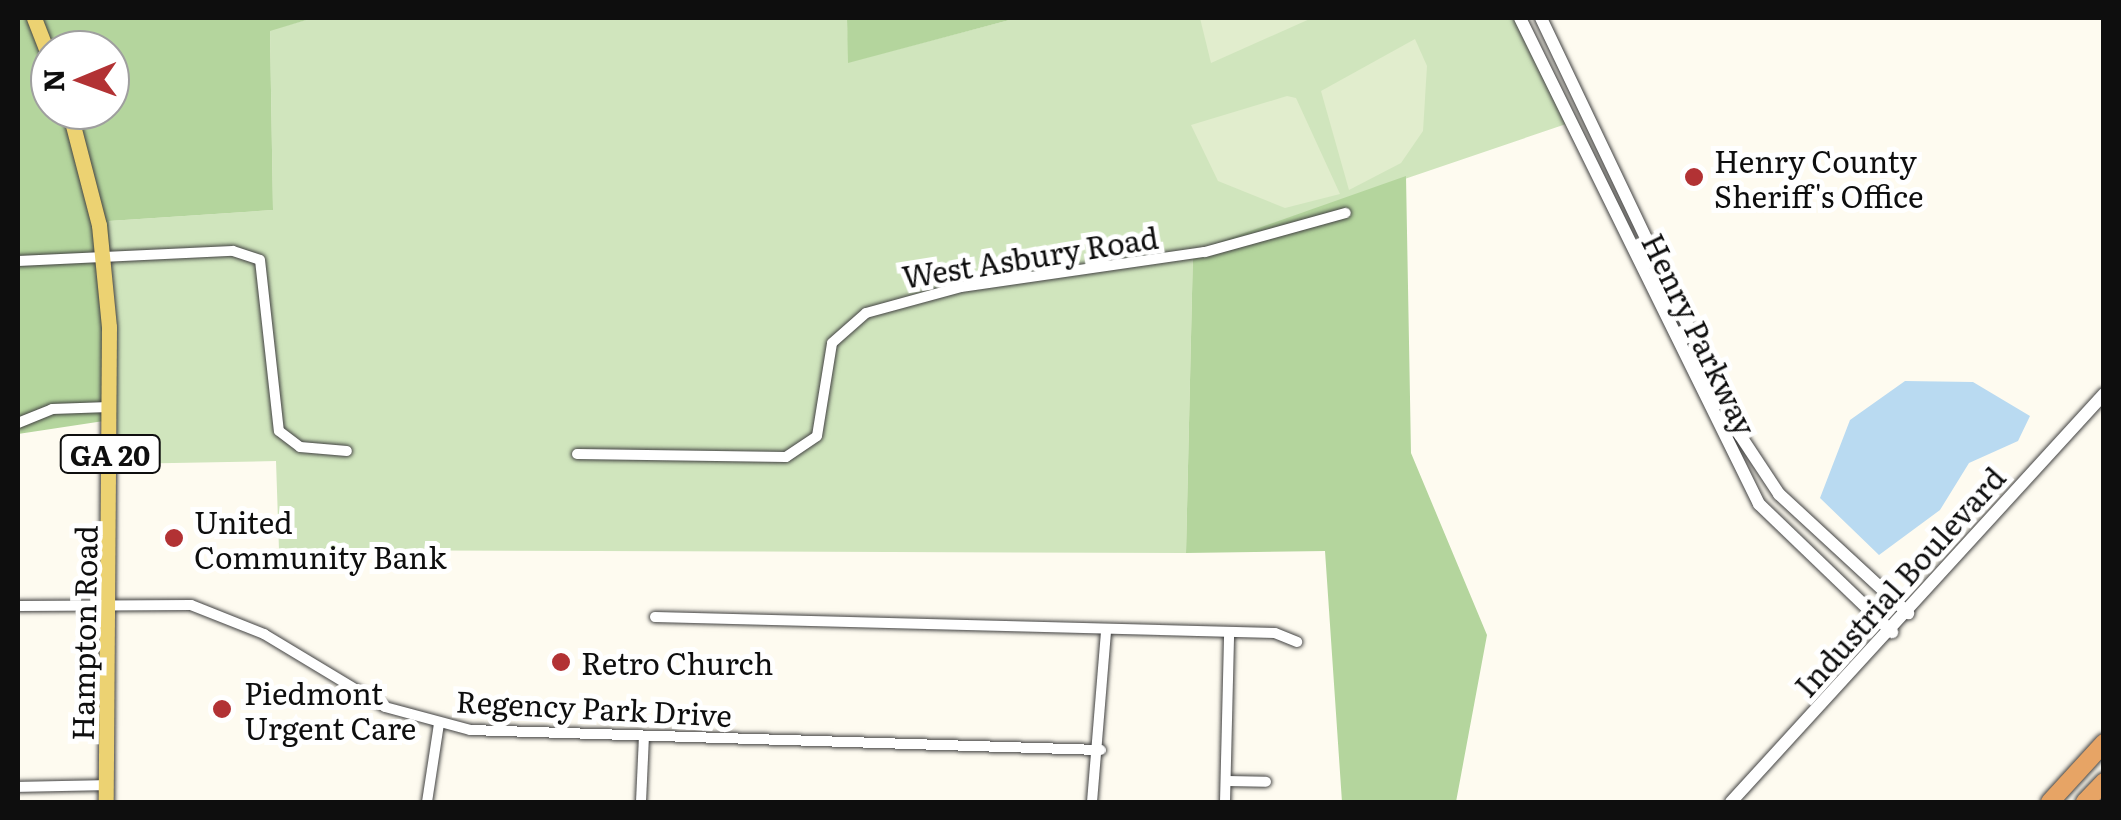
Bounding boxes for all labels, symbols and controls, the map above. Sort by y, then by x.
north arrow [30,30,130,130]
text: N [31,68,73,93]
place label: Henry County Sheriff's Office [1714,142,1923,212]
marker: Henry County Sheriff's Office [1683,166,1705,188]
street label: West Asbury Road [899,218,1161,294]
street label: Henry Parkway [1636,227,1764,441]
road number: GA 20 [58,431,162,477]
street label: Industrial Boulevard [1786,459,2012,703]
place label: United Community Bank [194,503,446,574]
street label: Hampton Road [63,525,103,741]
marker: United Community Bank [163,527,185,549]
place label: Retro Church [581,644,773,680]
marker: Retro Church [550,651,572,673]
place label: Piedmont Urgent Care [244,674,416,744]
street label: Regency Park Drive [455,682,733,732]
marker: Piedmont Urgent Care [209,696,235,722]

